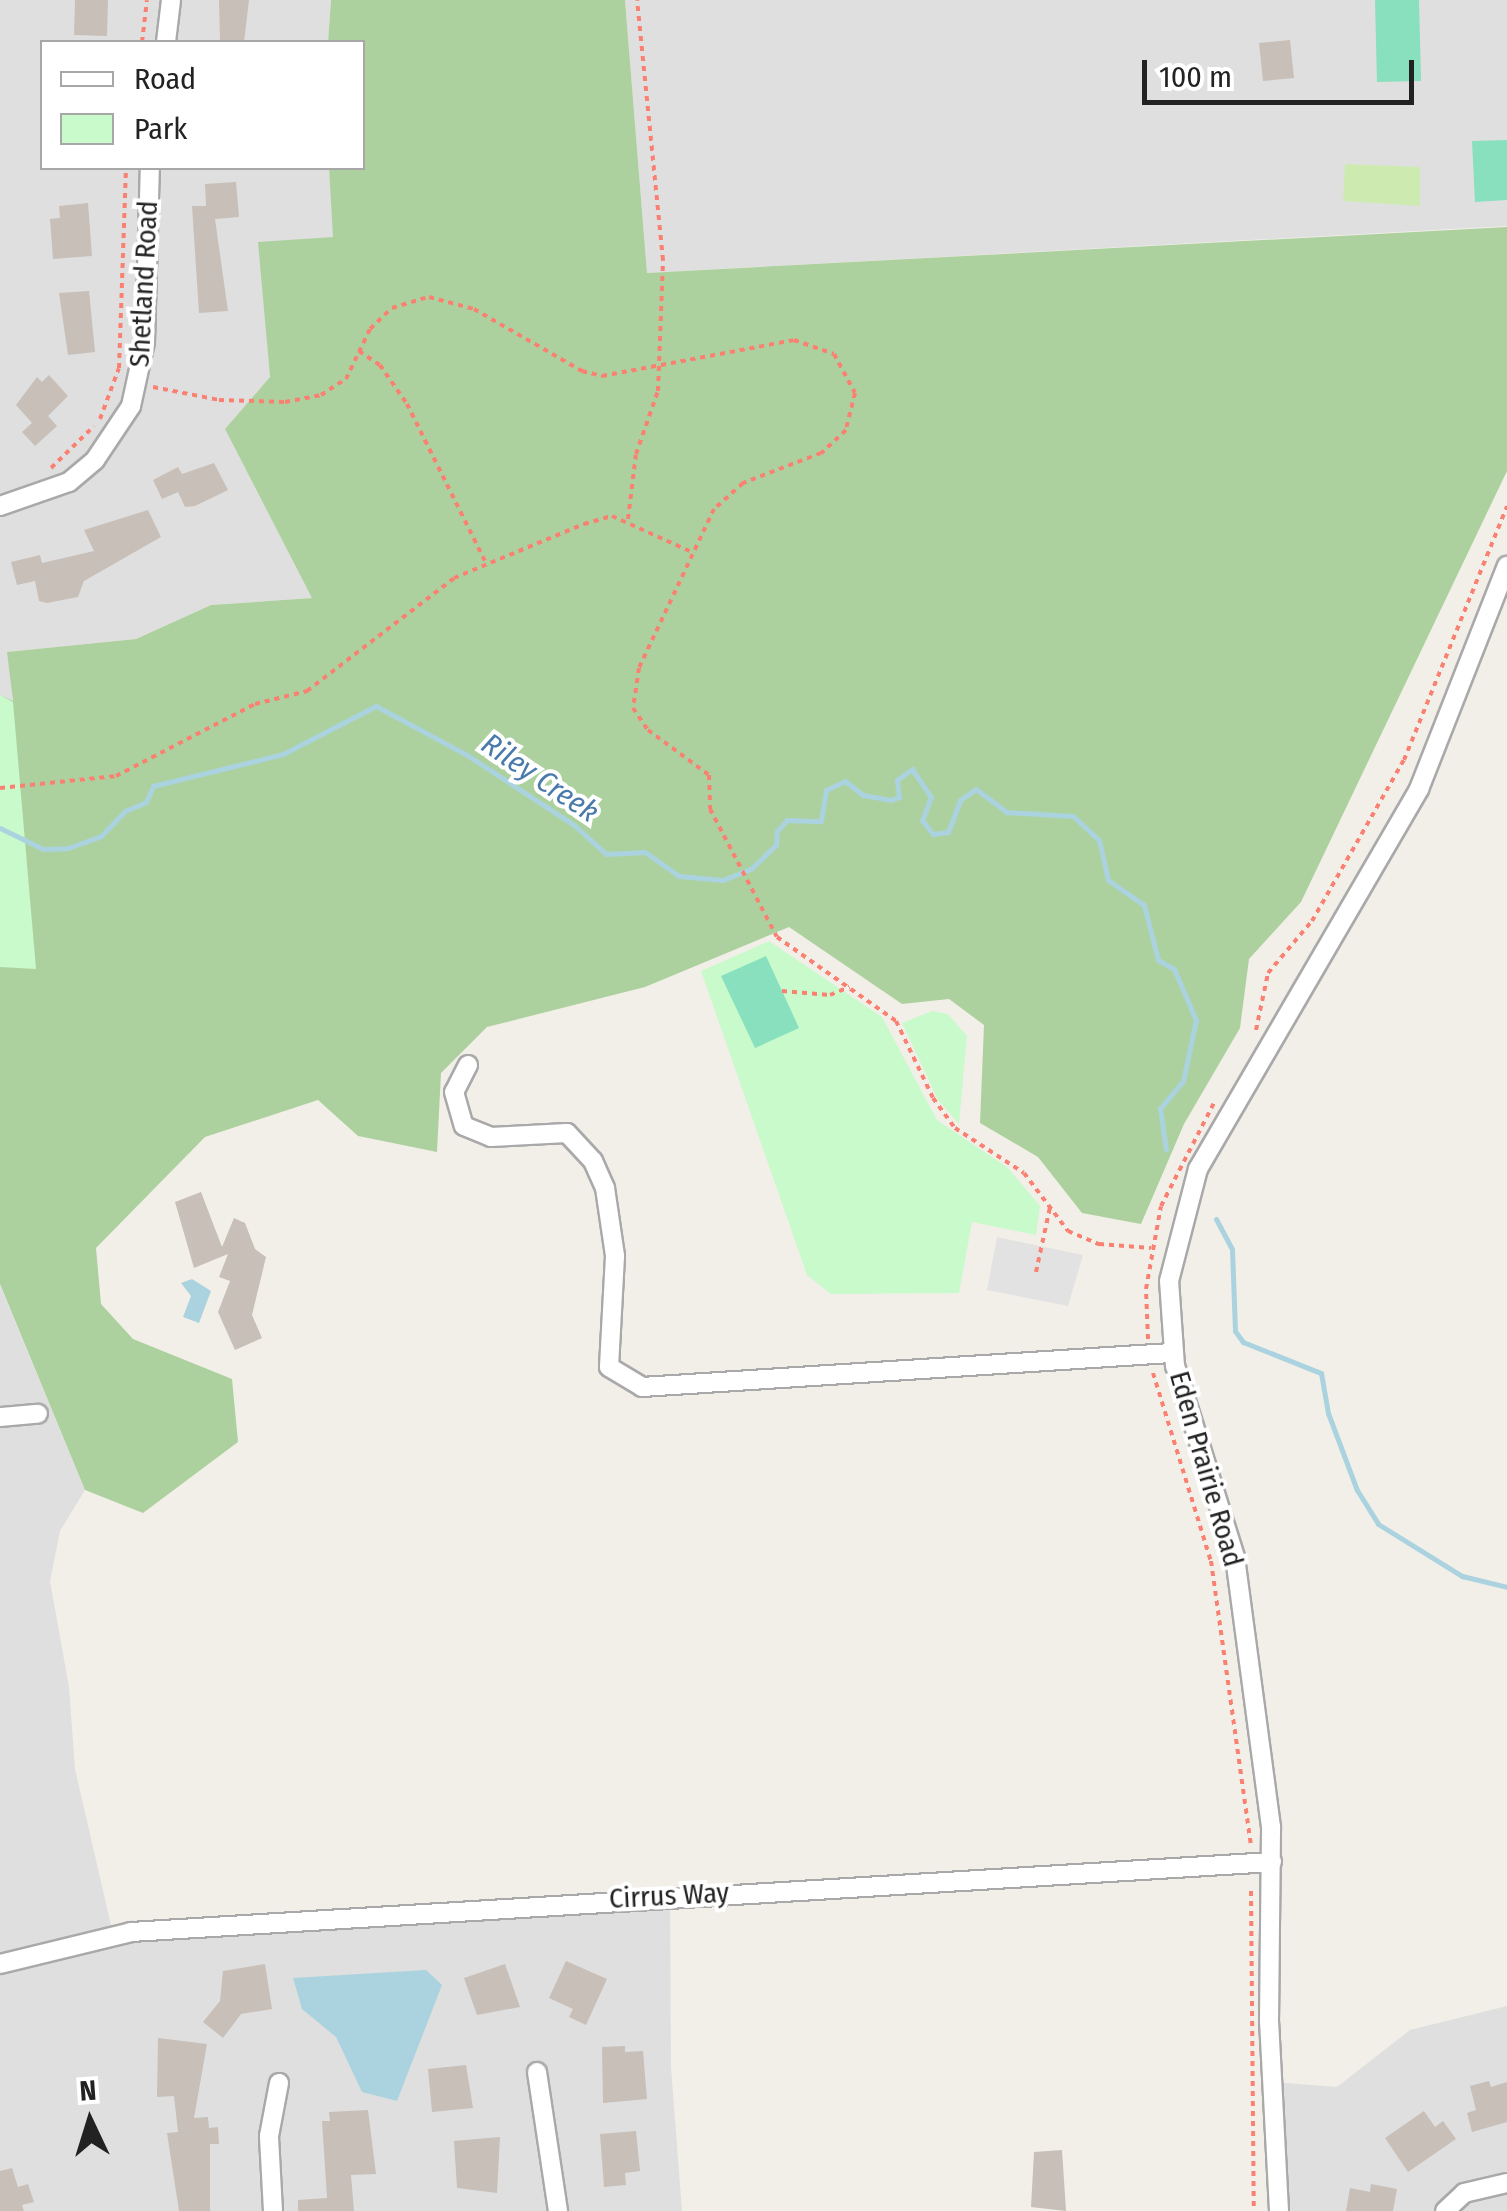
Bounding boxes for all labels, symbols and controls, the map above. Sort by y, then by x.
legend [40,40,365,170]
scale bar [1147,40,1420,102]
text: 100 m [1159,59,1232,95]
text: Road [134,61,196,97]
text: Park [134,111,187,147]
street label: Shetland Road [123,200,165,368]
water label: Riley Creek [475,726,605,830]
street label: Eden Prairie Road [1162,1367,1250,1571]
street label: Cirrus Way [608,1876,730,1916]
north arrow [40,2071,140,2171]
text: N [78,2074,97,2108]

